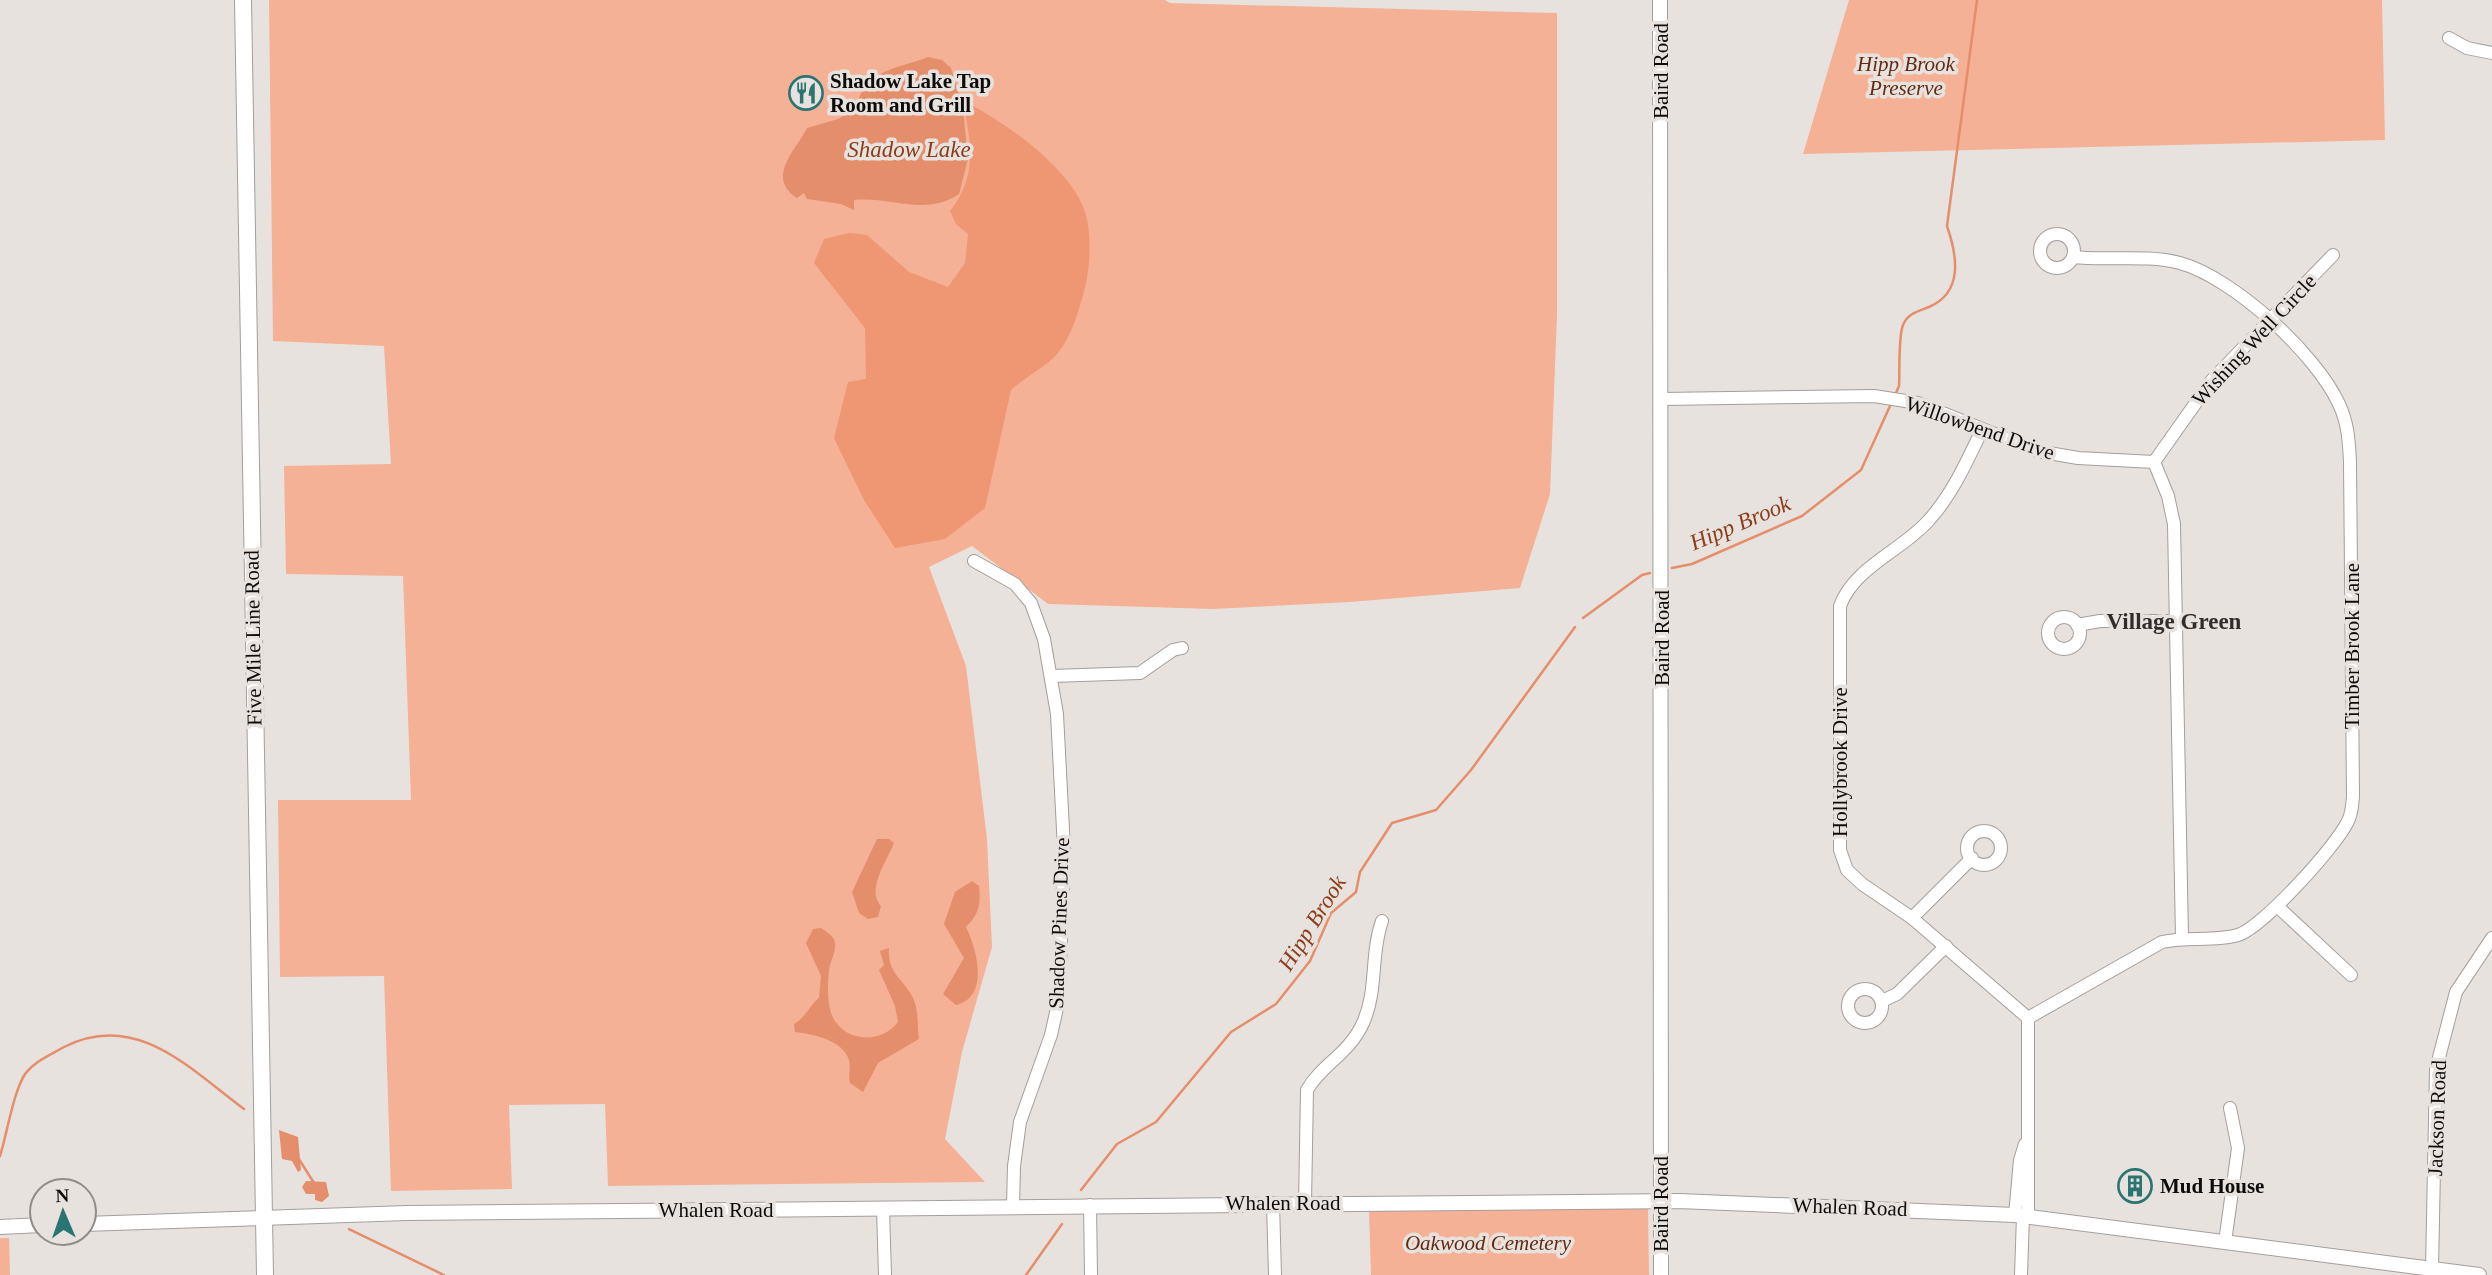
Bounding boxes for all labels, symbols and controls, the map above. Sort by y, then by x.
street label: Baird Road [1649,22,1673,119]
park label: Hipp Brook Preserve [1856,52,1956,100]
place label: Shadow Lake Tap Room and Grill [830,69,991,117]
restaurant icon: Shadow Lake Tap Room and Grill [787,74,825,112]
water label: Shadow Lake [847,137,971,162]
street label: Wishing Well Circle [2187,269,2321,411]
street label: Willowbend Drive [1902,391,2058,465]
water label: Hipp Brook [1685,490,1795,556]
street label: Five Mile Line Road [239,550,267,726]
street label: Timber Brook Lane [2340,563,2364,729]
street label: Baird Road [1650,589,1674,686]
district label: Village Green [2107,609,2242,634]
street label: Hollybrook Drive [1828,687,1852,837]
street label: Shadow Pines Drive [1044,837,1074,1009]
water label: Hipp Brook [1272,870,1351,976]
street label: Jackson Road [2423,1059,2451,1176]
street label: Baird Road [1649,1155,1673,1252]
building icon: Mud House [2116,1167,2154,1205]
place label: Mud House [2160,1174,2264,1198]
north arrow [28,1177,98,1247]
text: N [55,1185,70,1206]
street label: Whalen Road [1226,1191,1341,1215]
street label: Whalen Road [1792,1193,1908,1221]
street label: Whalen Road [659,1198,774,1222]
park label: Oakwood Cemetery [1405,1231,1572,1255]

